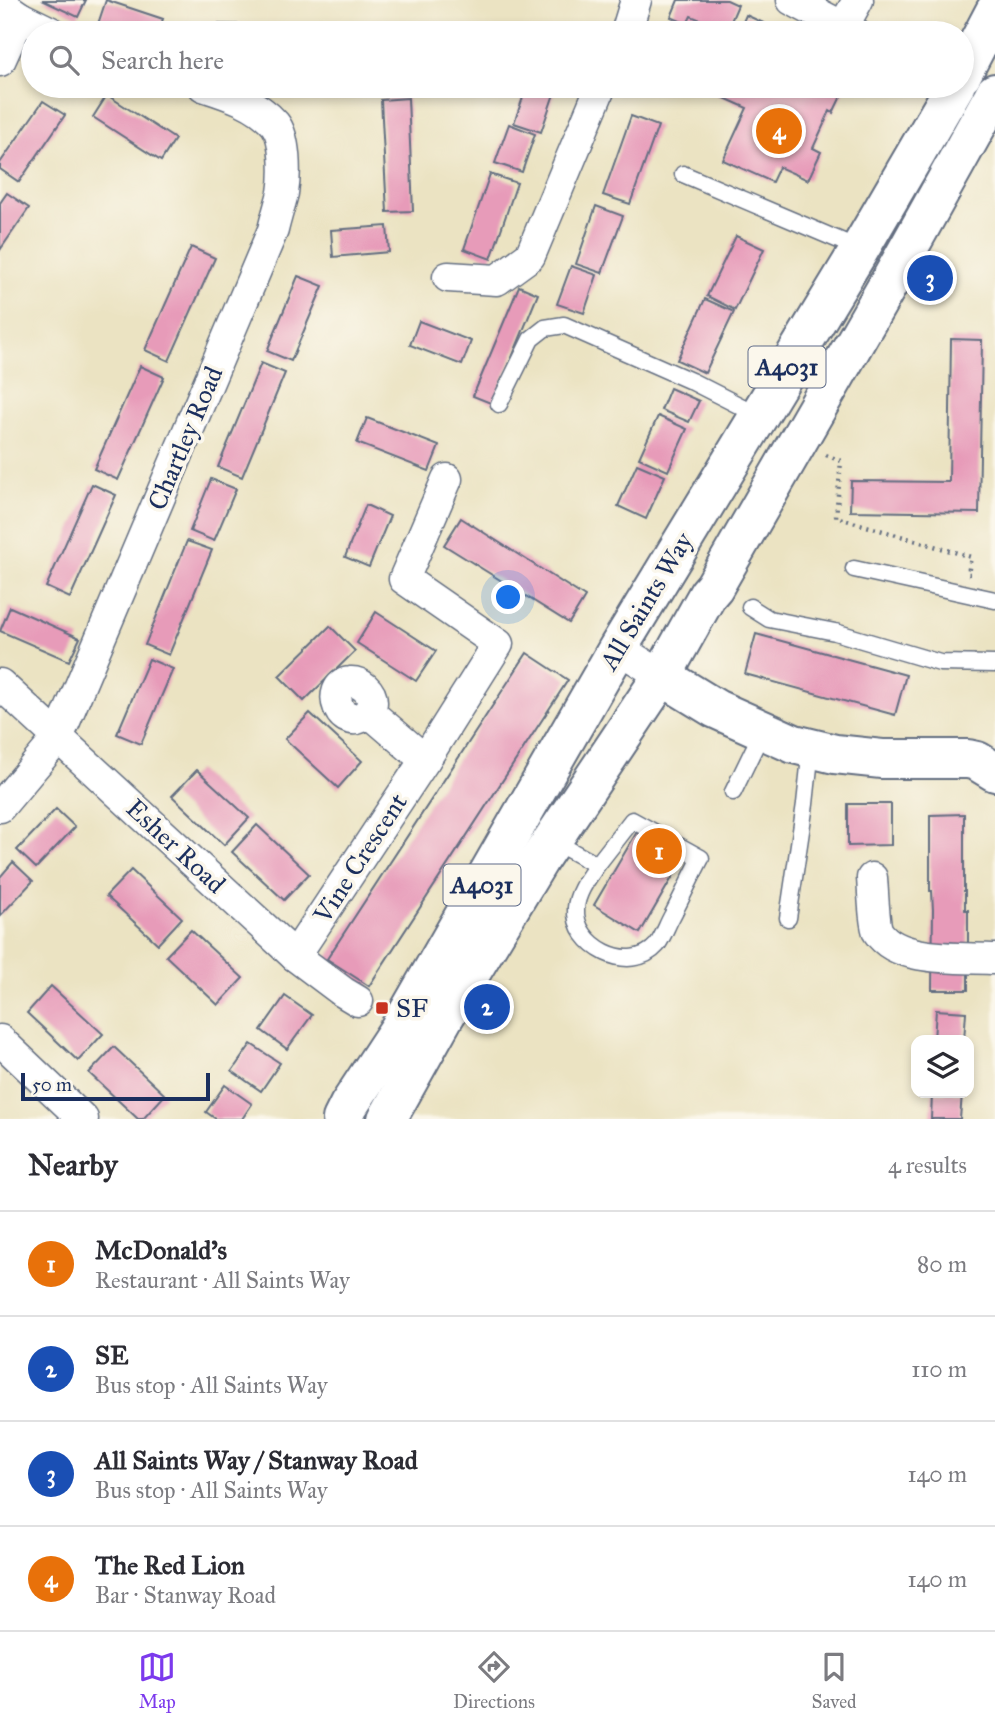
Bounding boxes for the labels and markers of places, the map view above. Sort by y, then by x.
pin: 4 [756,105,802,157]
pin: 3 [907,252,953,304]
pin: 1 [636,825,682,877]
pin: 2 [464,981,510,1033]
place label: SF [396,992,428,1024]
marker: SF [374,1000,390,1016]

